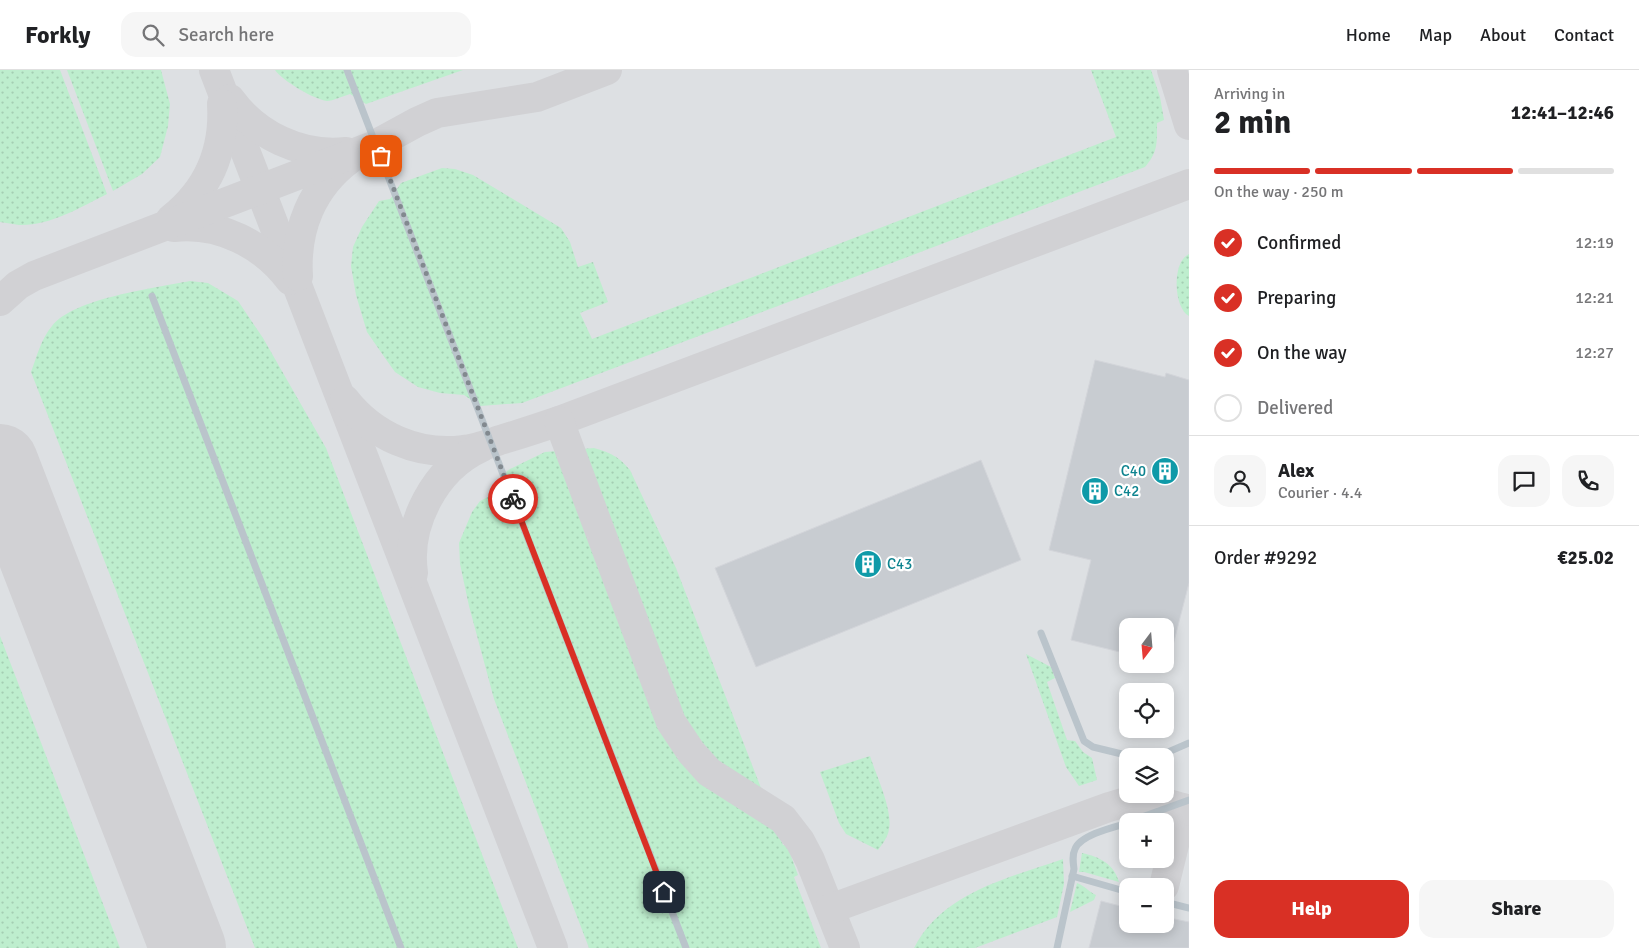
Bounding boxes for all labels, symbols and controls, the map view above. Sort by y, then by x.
search box [121,12,471,57]
text: Forkly [25,20,91,50]
icon: search [139,21,167,49]
text: Search here [179,23,274,47]
text: Home [1346,24,1391,46]
text: Map [1419,24,1452,46]
text: About [1480,24,1526,46]
text: Contact [1554,24,1614,46]
text: Arriving in [1214,84,1285,104]
text: 12:41–12:46 [1511,101,1614,125]
text: 2 min [1214,103,1291,142]
pin [360,135,402,177]
icon: bag [367,142,395,170]
text: On the way · 250 m [1214,182,1344,202]
icon: check [1214,229,1242,257]
text: Confirmed [1257,231,1341,255]
text: 12:19 [1575,233,1614,253]
icon: check [1214,284,1242,312]
text: Preparing [1257,286,1336,310]
text: 12:21 [1575,288,1614,308]
icon: check [1214,339,1242,367]
text: On the way [1257,341,1347,365]
text: 12:27 [1575,343,1614,363]
text: Delivered [1257,396,1333,420]
button: person [1214,455,1266,507]
button: chat [1498,455,1550,507]
button: phone [1562,455,1614,507]
building icon: C40 [1150,456,1180,486]
text: Alex [1278,459,1314,483]
place label: C40 [1121,462,1146,480]
courier [488,474,538,524]
building icon: C42 [1080,476,1110,506]
place label: C42 [1114,482,1139,500]
text: Courier · 4.4 [1278,483,1362,503]
icon: bike [499,485,527,513]
text: Order #9292 [1214,546,1317,570]
text: €25.02 [1557,546,1614,570]
building icon: C43 [853,549,883,579]
place label: C43 [887,555,912,573]
north arrow [1119,618,1174,672]
map controls [1119,618,1174,933]
button: locate [1119,683,1174,738]
button: layers [1119,748,1174,803]
button: + [1119,813,1174,868]
pin [643,871,685,913]
icon: home [650,878,678,906]
button: − [1119,878,1174,933]
button: Help [1214,880,1409,938]
button: Share [1419,880,1614,938]

